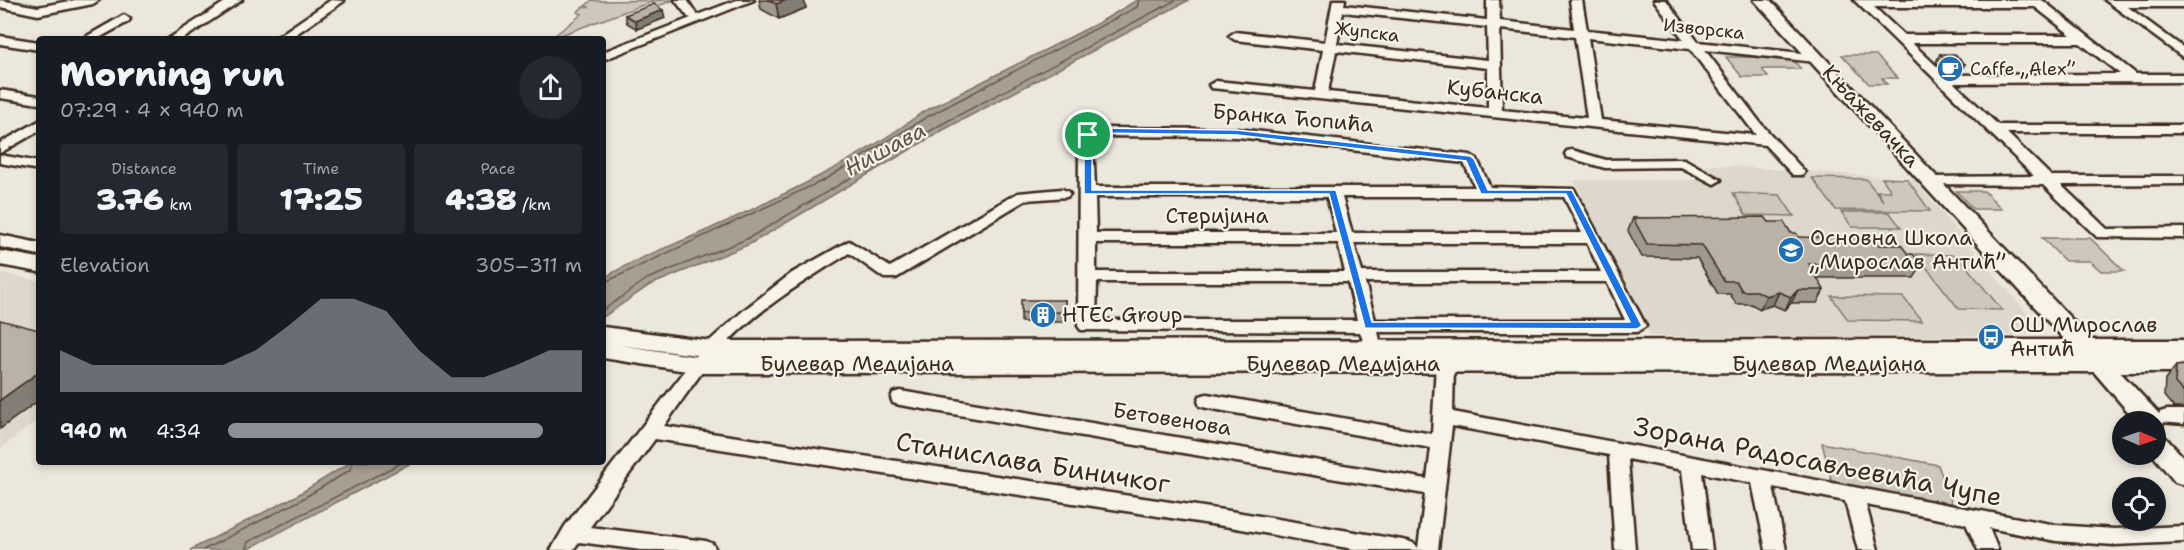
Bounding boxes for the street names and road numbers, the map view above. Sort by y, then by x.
street label: Изворска [1662,13,1746,45]
street label: Жупска [1333,16,1401,48]
street label: Књажевачка [1816,59,1926,173]
street label: Кубанска [1445,73,1545,111]
street label: Бранка Ћопића [1211,97,1375,139]
street label: Стеријина [1165,202,1269,230]
street label: Булевар Медијана [760,350,954,378]
street label: Булевар Медијана [1246,350,1440,378]
street label: Булевар Медијана [1732,350,1926,378]
street label: Бетовенова [1111,396,1233,442]
street label: Зорана Радосављевића Чупе [1631,408,2005,514]
street label: Станислава Биничког [893,423,1173,501]

